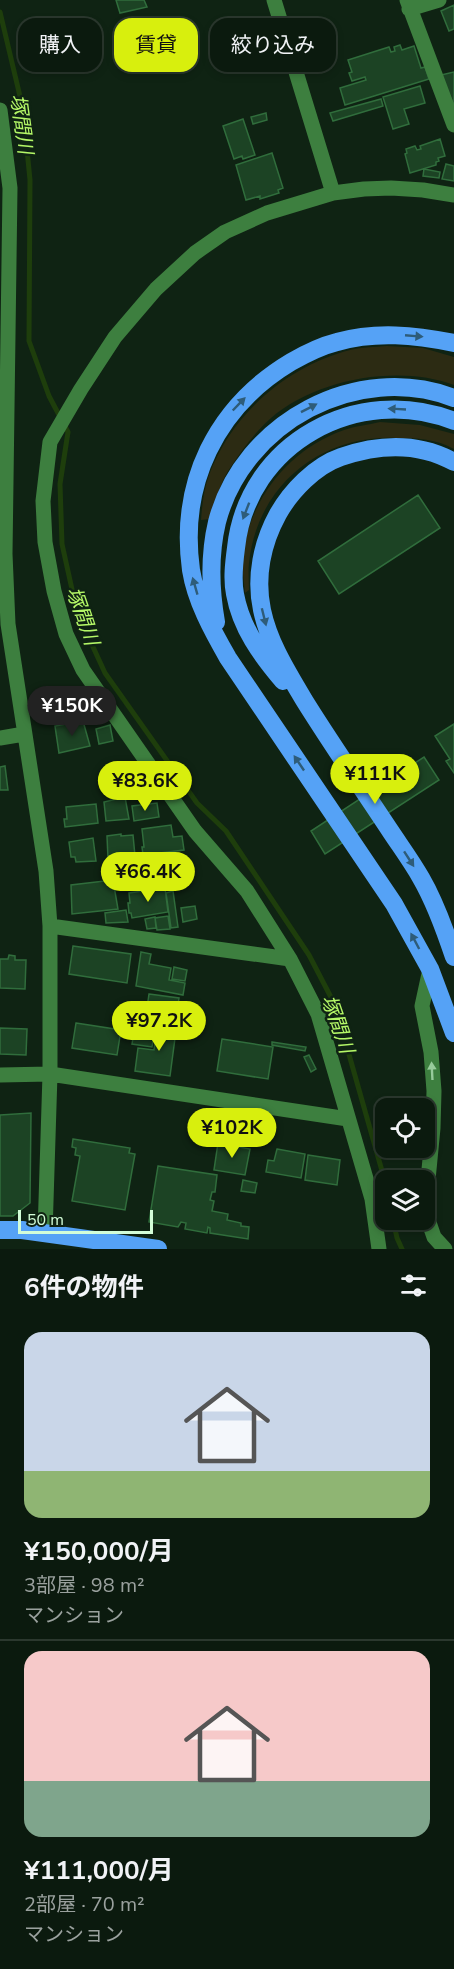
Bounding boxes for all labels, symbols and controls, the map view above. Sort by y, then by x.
chip: 購入 [18,18,102,72]
chip: 賃貸 [114,18,198,72]
chip: 絞り込み [210,18,336,72]
water label: 塚間川 [4,92,39,158]
one-way arrow [405,331,424,341]
one-way arrow [232,397,246,412]
one-way arrow [301,403,318,413]
one-way arrow [388,405,407,414]
one-way arrow [240,502,250,520]
one-way arrow [190,576,199,594]
water label: 塚間川 [60,583,106,651]
one-way arrow [260,607,270,626]
pin: ¥150K [30,686,114,737]
text: ¥150K [41,692,103,719]
pin: ¥111K [333,754,417,805]
one-way arrow [293,756,305,772]
text: ¥111K [344,760,406,787]
pin: ¥83.6K [96,761,194,812]
text: ¥83.6K [112,767,178,794]
one-way arrow [403,851,414,867]
pin: ¥66.4K [99,852,197,903]
text: ¥66.4K [115,858,181,885]
one-way arrow [410,932,420,949]
water label: 塚間川 [315,991,361,1059]
pin: ¥97.2K [110,1001,208,1052]
text: ¥97.2K [126,1007,192,1034]
one-way arrow [428,1061,437,1080]
map controls [375,1098,435,1230]
button: locate [375,1098,435,1158]
pin: ¥102K [190,1108,274,1159]
text: ¥102K [201,1114,263,1141]
button: layers [375,1170,435,1230]
scale bar [18,1207,153,1234]
text: 50 m [27,1209,64,1231]
icon: filters [397,1269,430,1302]
text: 6件の物件 [24,1270,144,1305]
icon: home [173,1371,281,1479]
text: ¥150,000/月 [24,1534,174,1569]
text: 3部屋 · 98 m² [24,1572,145,1599]
text: マンション [24,1602,124,1629]
icon: home [173,1690,281,1798]
text: ¥111,000/月 [24,1853,174,1888]
text: 2部屋 · 70 m² [24,1891,145,1918]
text: マンション [24,1921,124,1948]

